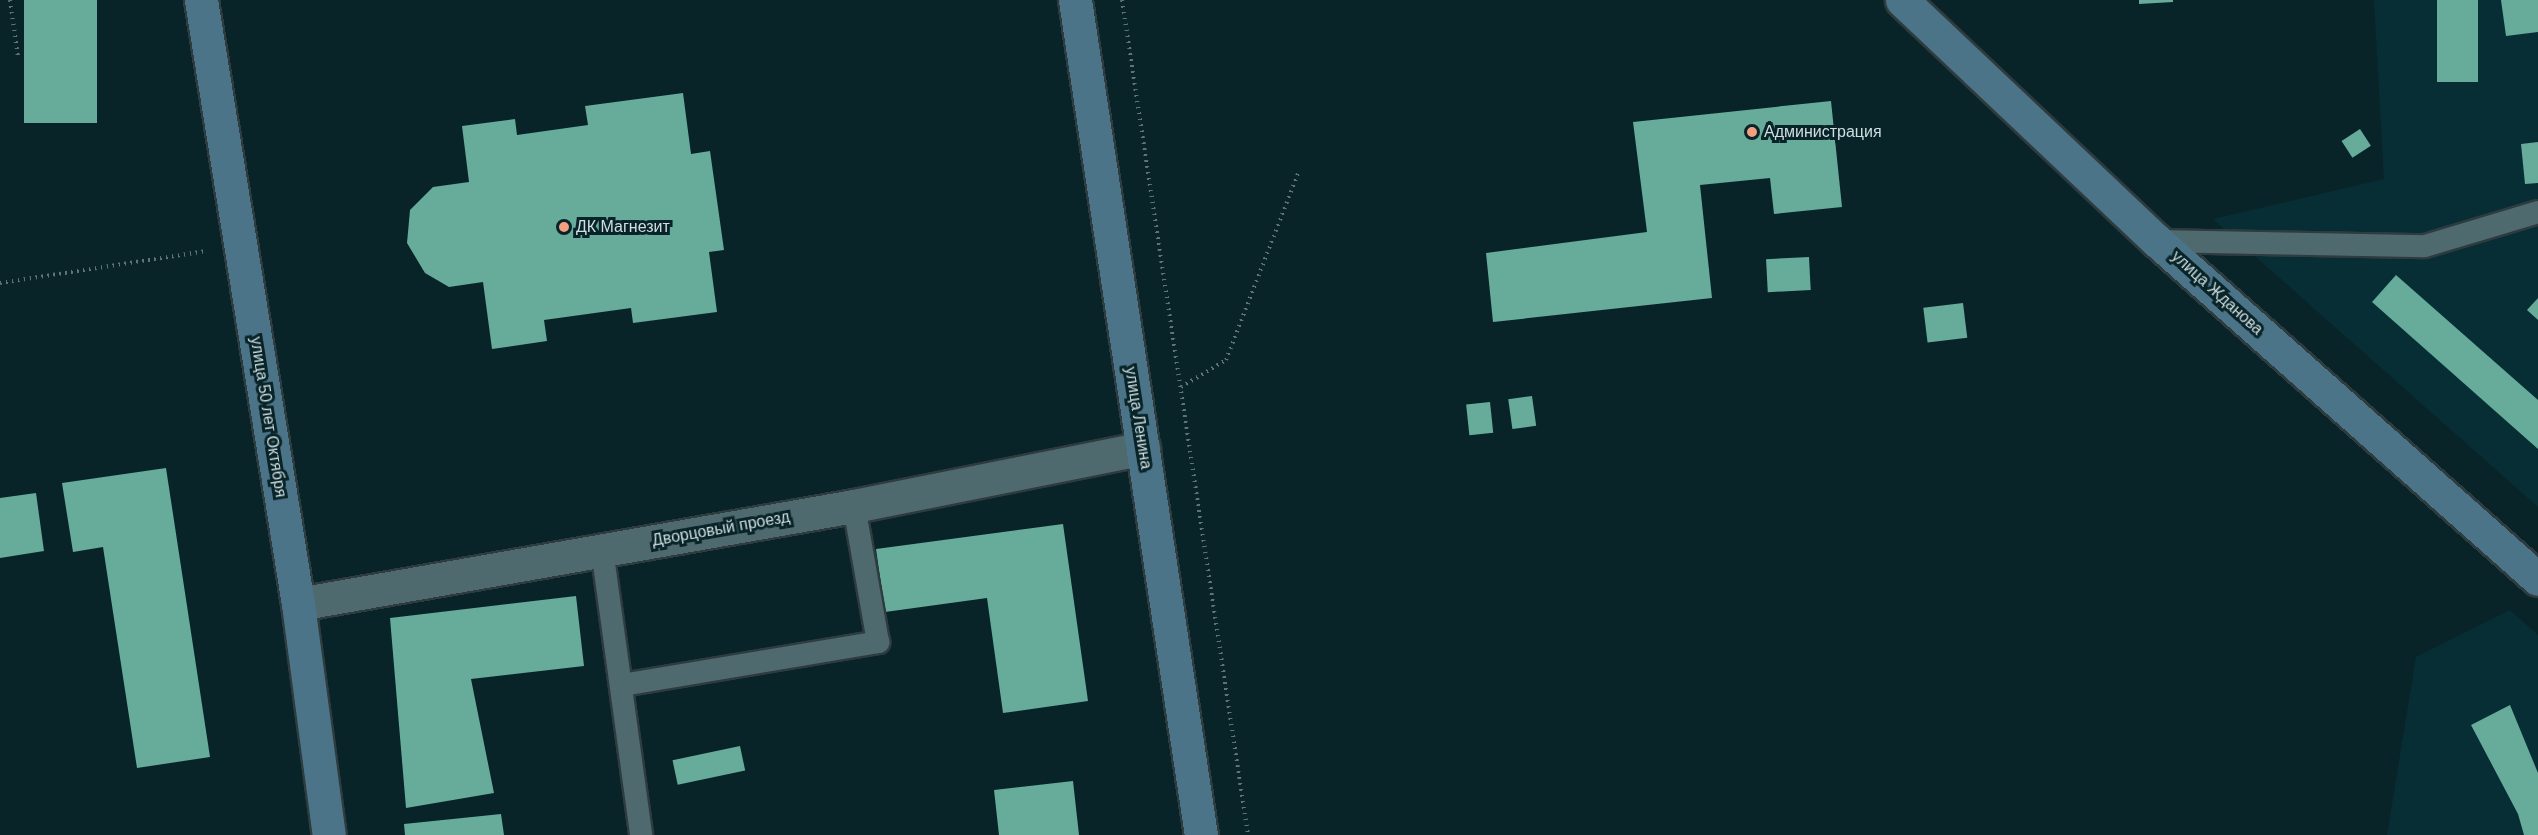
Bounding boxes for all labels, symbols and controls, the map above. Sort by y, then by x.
place label: Администрация [1764,122,1882,142]
marker: Администрация [1745,125,1759,139]
place label: ДК Магнезит [576,217,670,237]
marker: ДК Магнезит [557,220,571,234]
street label: улица Жданова [2167,247,2267,339]
street label: улица 50 лет Октября [246,335,290,499]
street label: улица Ленина [1120,365,1156,471]
street label: Дворцовый проезд [651,507,791,551]

